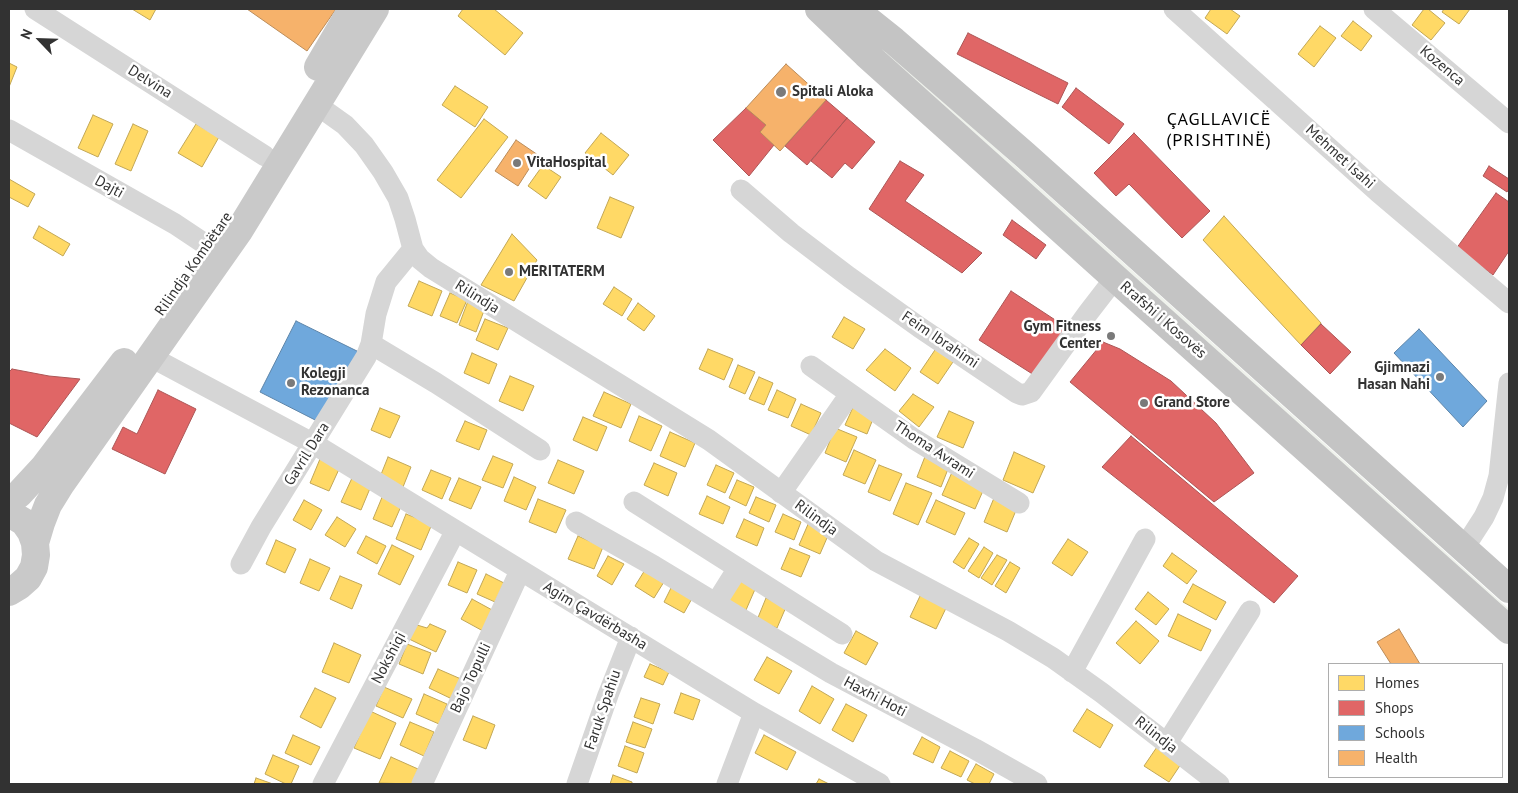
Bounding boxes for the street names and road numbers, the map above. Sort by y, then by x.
street label: Kozenca [1416,42,1468,90]
street label: Delvina [125,61,175,103]
street label: Mehmet Isahi [1302,121,1378,193]
street label: Dajti [91,172,127,202]
street label: Rilindja Kombëtare [151,209,237,319]
street label: Rilindja [451,276,503,318]
street label: Rrafshi i Kosovës [1116,278,1210,362]
street label: Feim Ibrahimi [898,308,982,372]
street label: Thoma Avrami [890,417,978,483]
street label: Gavril Dara [281,419,333,489]
street label: Rilindja [791,496,841,540]
street label: Agim Çavdërbasha [540,578,650,654]
street label: Nokshiqi [368,629,410,687]
street label: Bajo Topulli [447,640,495,716]
street label: Faruk Spahiu [581,668,625,752]
street label: Haxhi Hoti [840,673,910,721]
street label: Rilindja [1131,713,1181,757]

